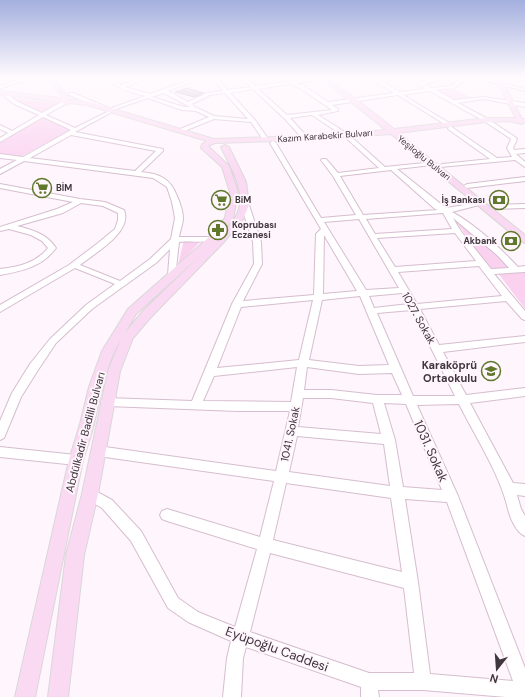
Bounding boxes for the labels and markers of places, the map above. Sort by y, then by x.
supermarket icon: BİM [31,177,53,199]
place label: BİM [56,181,72,194]
supermarket icon: BiM [210,189,232,211]
bank icon: İş Bankası [488,189,510,211]
place label: İş Bankası [442,193,485,206]
place label: BiM [235,194,251,206]
pharmacy icon: Koprubası Eczanesi [207,219,229,241]
place label: Koprubası Eczanesi [232,219,276,241]
bank icon: Akbank [500,230,522,252]
place label: Akbank [463,235,498,247]
place label: Karaköprü Ortaokulu [422,358,477,385]
school or university icon: Karaköprü Ortaokulu [480,360,502,382]

